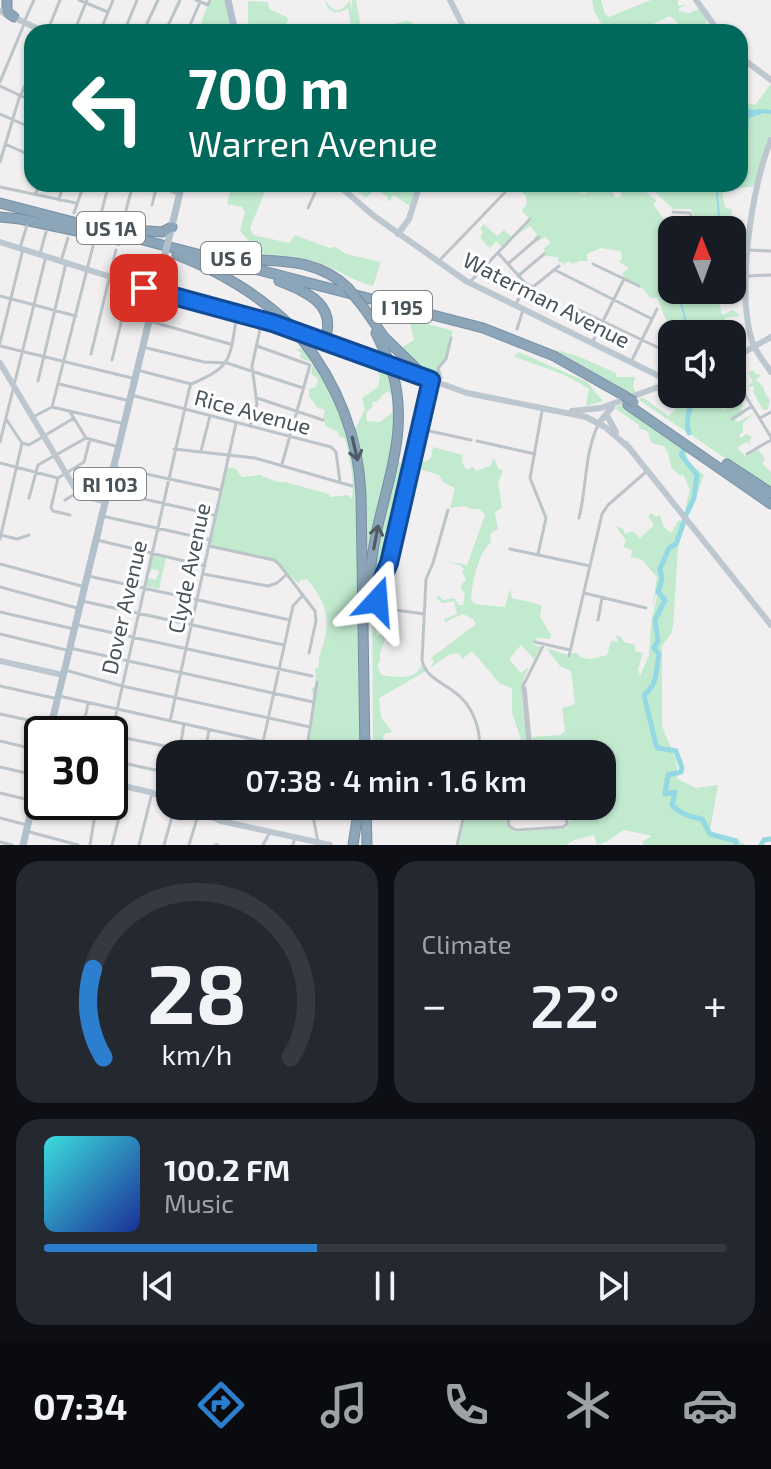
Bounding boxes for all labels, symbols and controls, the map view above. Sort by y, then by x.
text: 700 m [188,53,350,120]
icon: left [56,56,160,160]
text: Warren Avenue [188,121,438,164]
road number: US 1A [77,212,145,244]
north arrow [658,216,746,304]
map controls [658,216,746,408]
road number: US 6 [201,242,261,274]
street label: Waterman Avenue [459,246,635,352]
pin [110,254,178,322]
icon: arrive [122,266,166,310]
road number: I 195 [372,291,432,323]
button: sound [658,320,746,408]
street label: Rice Avenue [192,383,314,439]
one-way arrow [348,435,363,461]
road number: RI 103 [74,468,146,500]
street label: Clyde Avenue [161,500,215,636]
one-way arrow [369,524,384,550]
street label: Dover Avenue [95,537,151,677]
position arrow [335,559,419,643]
speed limit sign: 30 [24,716,128,820]
text: 07:38 · 4 min · 1.6 km [245,762,527,798]
text: Climate [422,928,511,959]
text: 28 [147,941,247,1041]
text: 22° [530,968,620,1040]
text: − [422,977,447,1030]
text: + [703,977,727,1030]
text: km/h [161,1036,232,1071]
text: 100.2 FM [164,1151,290,1187]
text: Music [164,1187,234,1218]
icon: previous [136,1264,180,1308]
icon: pause [363,1264,407,1308]
icon: next [591,1264,635,1308]
icon: directions [193,1377,249,1433]
icon: music [316,1377,372,1433]
icon: phone [438,1377,494,1433]
icon: climate [560,1377,616,1433]
icon: car [682,1377,738,1433]
text: 07:34 [33,1384,127,1427]

